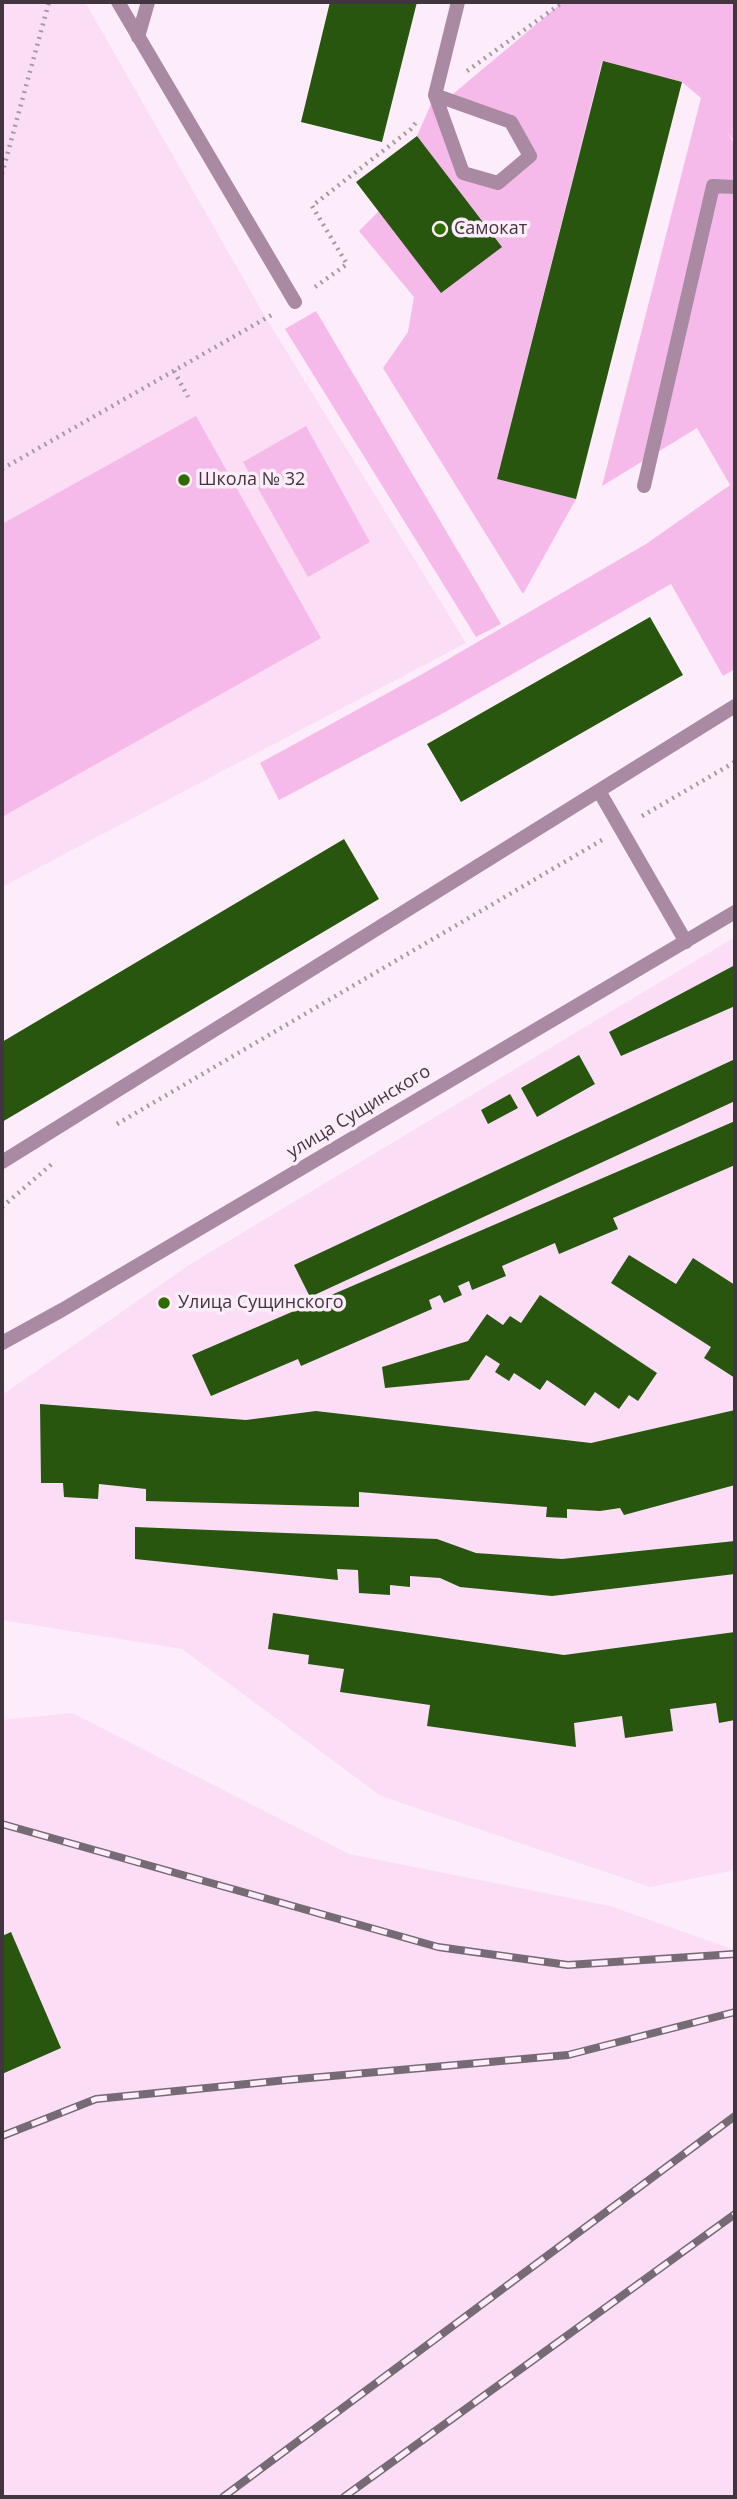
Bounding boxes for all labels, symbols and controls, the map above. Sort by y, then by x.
place label: Самокат [454,218,527,240]
marker: Самокат [432,221,448,237]
place label: Школа № 32 [198,469,305,491]
marker: Школа № 32 [176,472,192,488]
street label: улица Сущинского [283,1061,435,1163]
place label: Улица Сущинского [178,1292,343,1314]
marker: Улица Сущинского [156,1295,172,1311]

